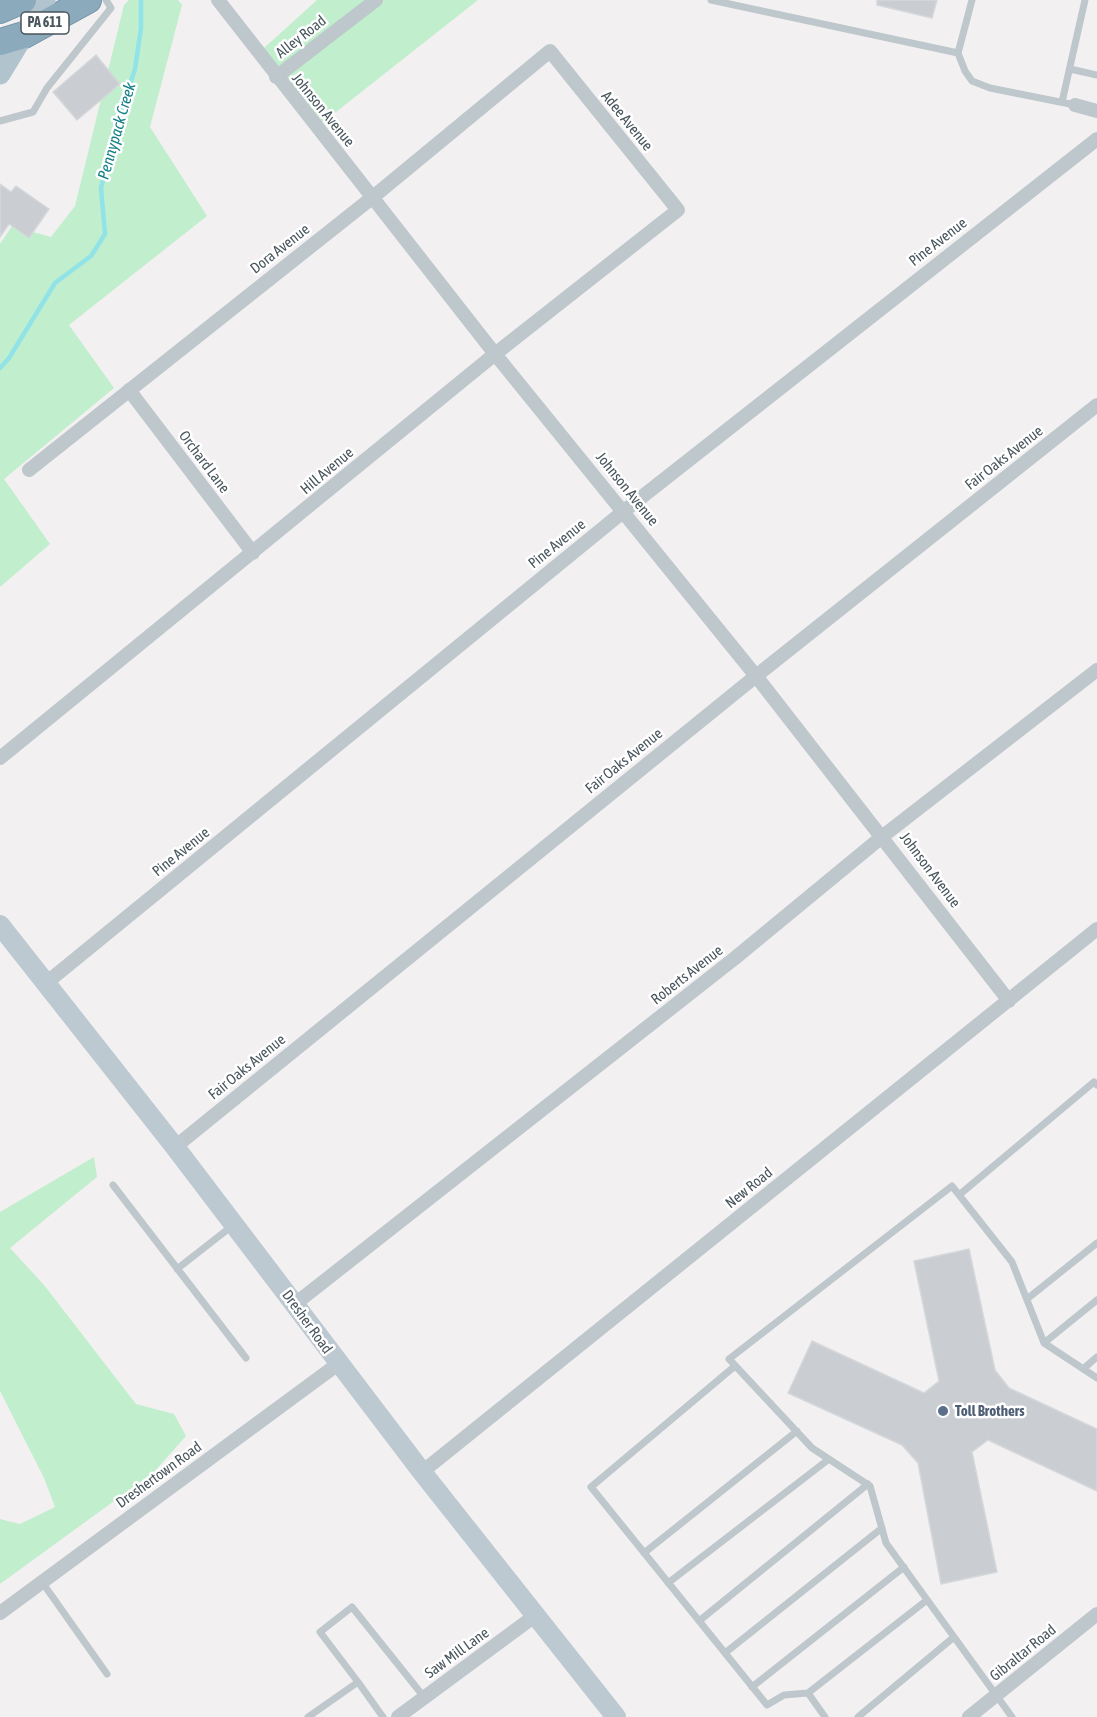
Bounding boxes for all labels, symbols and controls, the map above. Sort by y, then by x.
road number: PA 611 [21,12,69,34]
street label: Alley Road [272,12,330,62]
street label: Johnson Avenue [288,70,358,150]
water label: Pennypack Creek [94,80,140,182]
street label: Adee Avenue [597,88,657,154]
street label: Pine Avenue [906,214,970,270]
street label: Dora Avenue [247,220,313,278]
street label: Fair Oaks Avenue [961,422,1047,494]
street label: Orchard Lane [175,427,233,497]
street label: Hill Avenue [297,444,357,498]
street label: Johnson Avenue [592,449,662,529]
street label: Pine Avenue [525,516,589,572]
street label: Fair Oaks Avenue [582,724,666,798]
street label: Pine Avenue [149,824,213,880]
street label: Johnson Avenue [896,829,964,911]
street label: Roberts Avenue [648,941,726,1009]
street label: Fair Oaks Avenue [205,1030,289,1104]
street label: New Road [722,1164,776,1212]
street label: Dresher Road [278,1287,336,1357]
place label: Toll Brothers [955,1402,1024,1420]
marker: Toll Brothers [936,1404,950,1418]
street label: Dreshertown Road [113,1438,205,1512]
street label: Gibraltar Road [986,1621,1060,1685]
street label: Saw Mill Lane [422,1624,492,1682]

